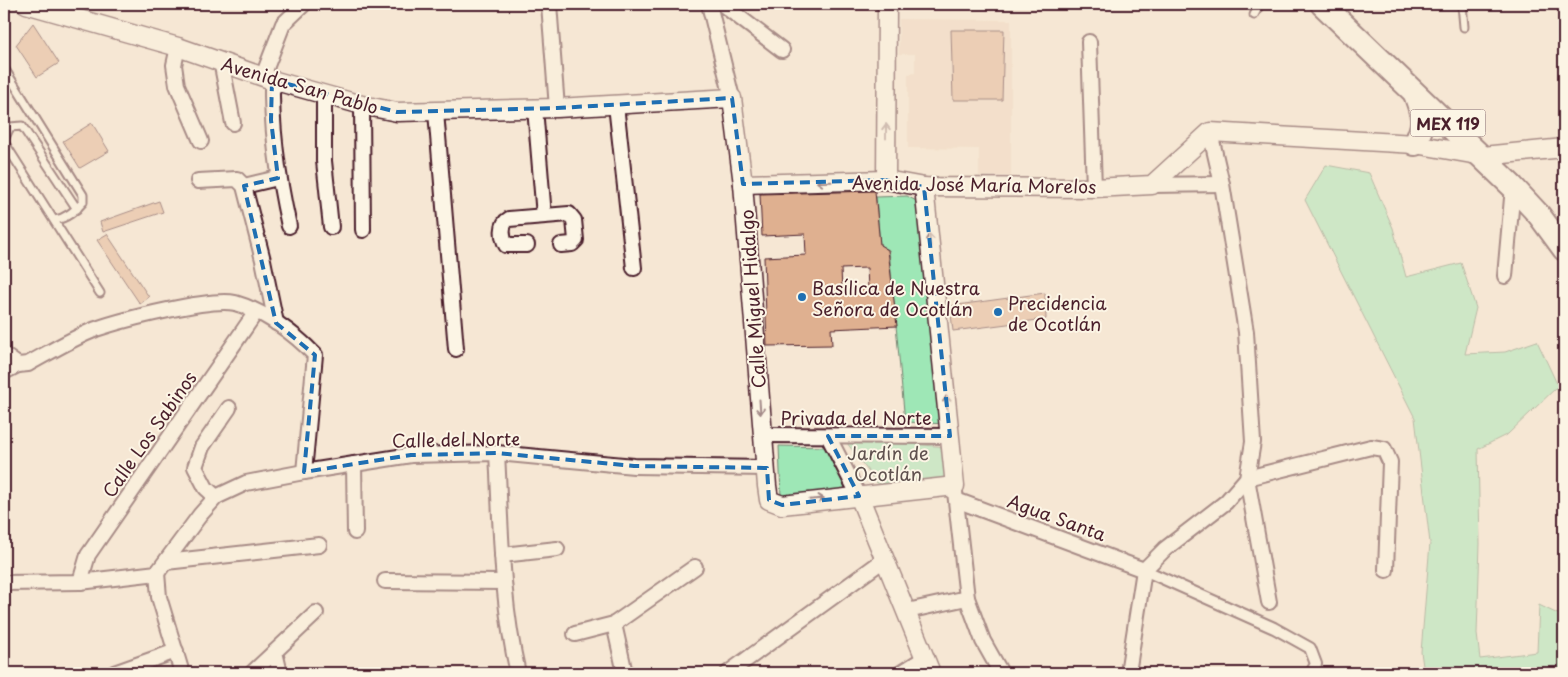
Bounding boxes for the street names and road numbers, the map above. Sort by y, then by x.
street label: Avenida San Pablo [218,50,382,120]
road number: MEX 119 [1410,110,1486,136]
street label: Avenida José María Morelos [852,168,1096,200]
street label: Calle Miguel Hidalgo [732,209,772,389]
street label: Calle Los Sabinos [95,365,203,503]
street label: Privada del Norte [781,404,931,431]
street label: Calle del Norte [392,424,520,454]
street label: Agua Santa [1004,487,1111,548]

